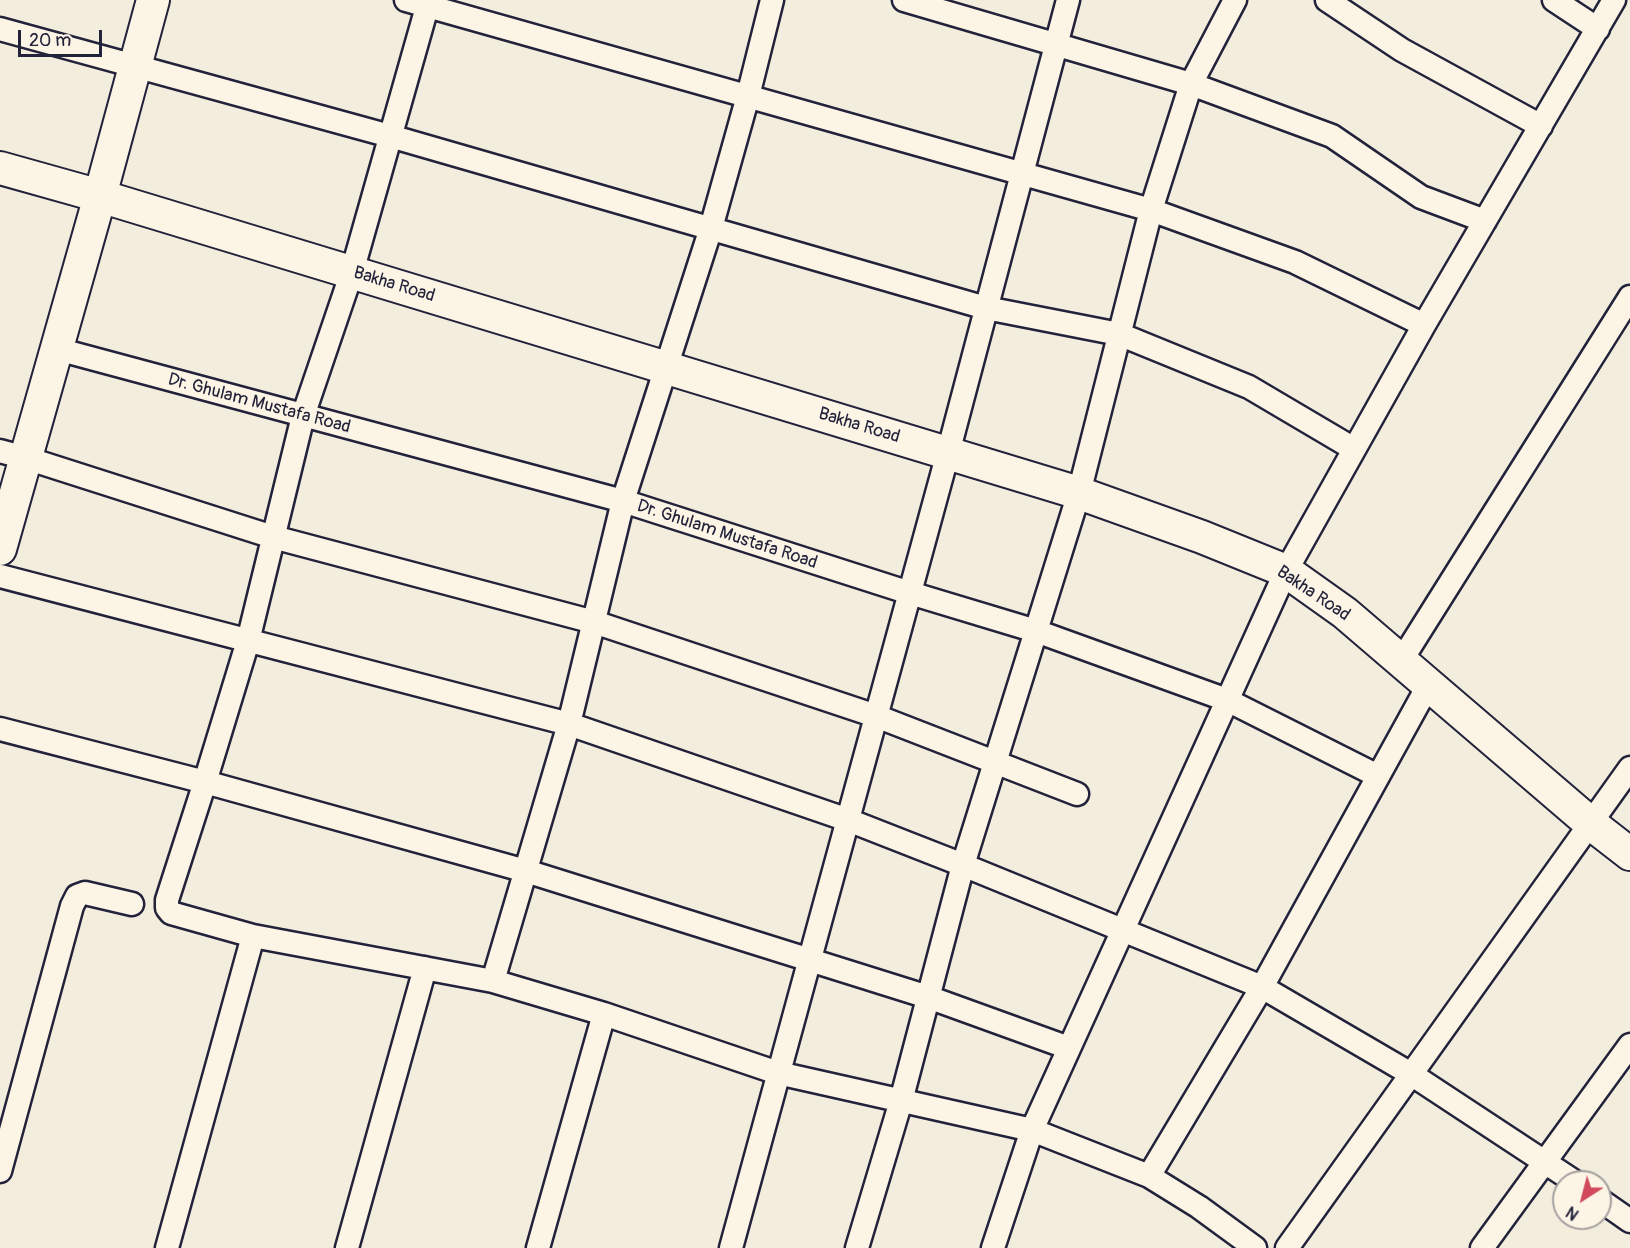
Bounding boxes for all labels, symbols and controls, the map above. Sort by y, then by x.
scale bar [21,18,105,56]
text: 20 m [29,29,71,52]
street label: Bakha Road [351,262,437,308]
street label: Dr. Ghulam Mustafa Road [165,369,353,439]
street label: Bakha Road [816,403,902,449]
street label: Dr. Ghulam Mustafa Road [634,496,820,574]
street label: Bakha Road [1272,562,1354,626]
north arrow [1552,1170,1612,1230]
text: N [1562,1202,1583,1224]

